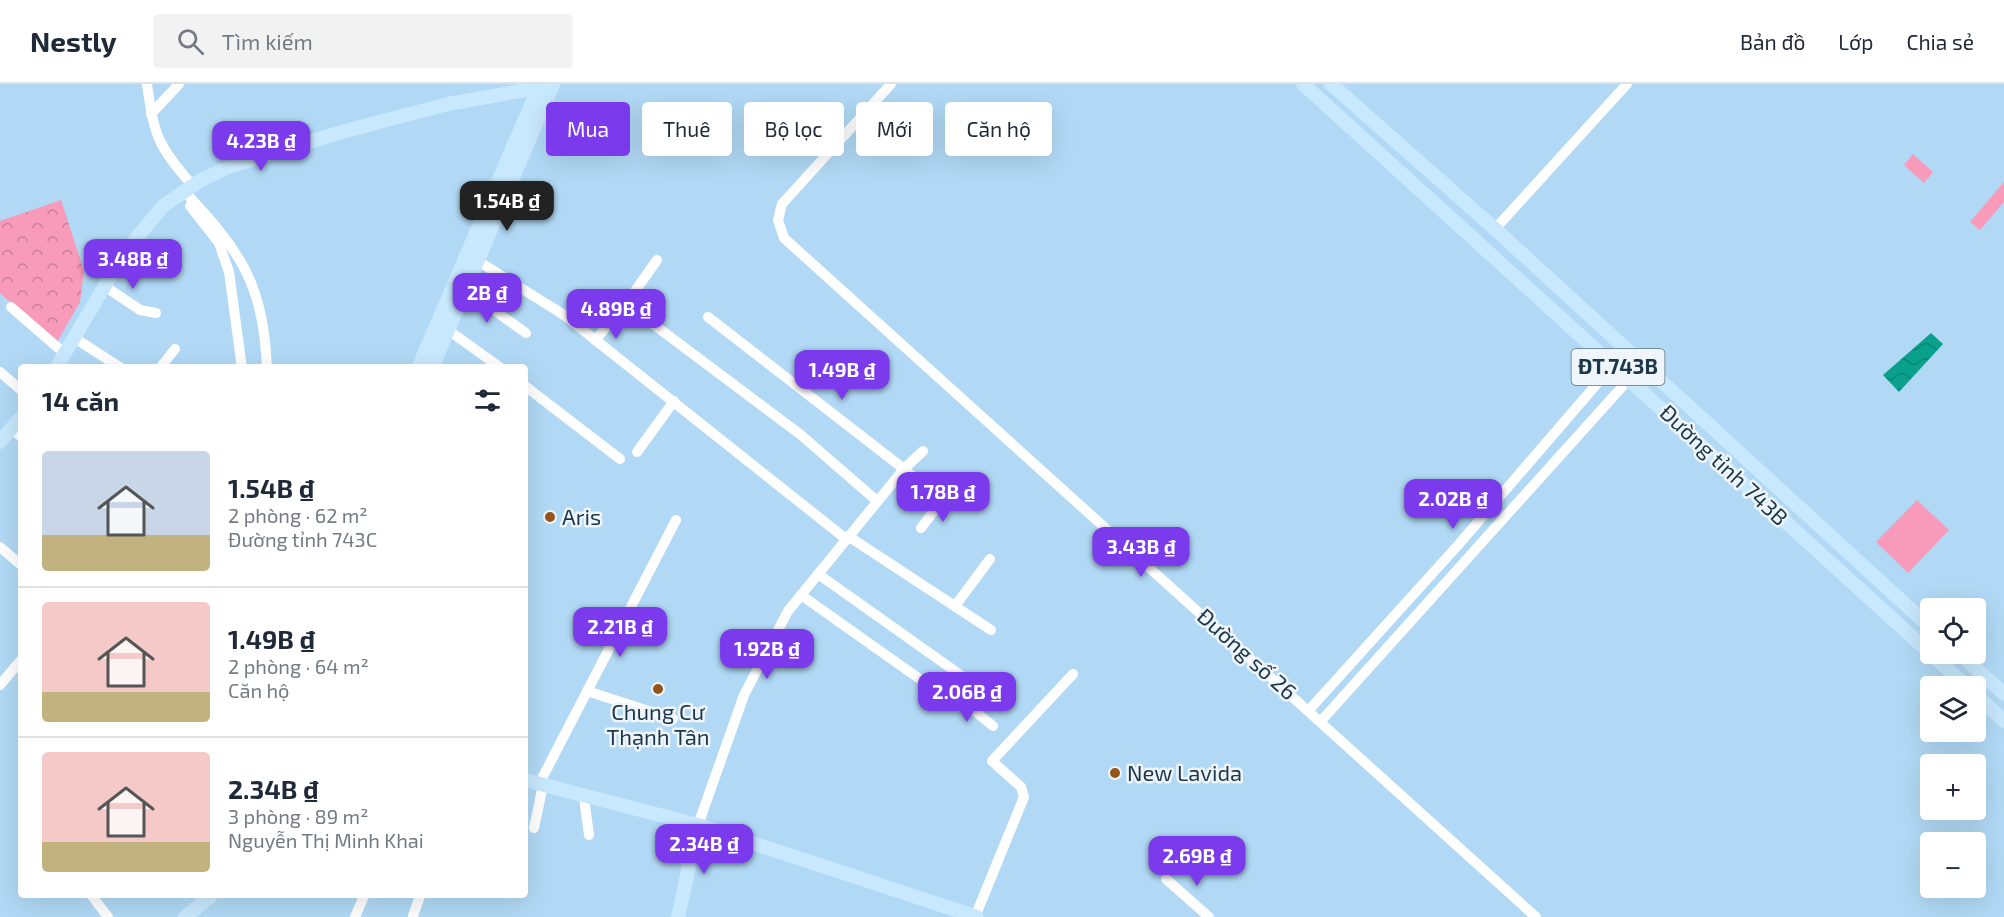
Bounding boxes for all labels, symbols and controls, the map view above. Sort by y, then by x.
search box [153,14,573,68]
text: Nestly [30,24,117,58]
icon: search [174,25,207,58]
text: Tìm kiếm [222,28,313,54]
text: Bản đồ [1740,29,1805,54]
text: Lớp [1838,29,1873,54]
text: Chia sẻ [1906,29,1974,54]
chip: Mua [546,102,630,156]
chip: Thuê [642,102,732,156]
chip: Bộ lọc [744,102,844,156]
chip: Mới [856,102,933,156]
chip: Căn hộ [945,102,1052,156]
pin: 4.23B ₫ [206,121,316,172]
text: 4.23B ₫ [226,128,296,152]
pin: 1.54B ₫ [452,181,562,232]
text: 1.54B ₫ [474,188,540,212]
pin: 3.48B ₫ [78,239,188,290]
text: 3.48B ₫ [98,246,168,270]
pin: 2B ₫ [451,273,523,324]
text: 2B ₫ [467,280,507,304]
pin: 4.89B ₫ [561,289,671,340]
text: 4.89B ₫ [581,296,651,320]
road number: ĐT.743B [1572,349,1664,385]
pin: 1.49B ₫ [787,350,897,401]
text: 1.49B ₫ [809,357,875,381]
icon: filters [471,384,504,417]
text: 14 căn [42,385,119,416]
street label: Đường tỉnh 743B [1655,398,1794,530]
text: 1.54B ₫ [228,472,314,503]
pin: 1.78B ₫ [888,472,998,523]
icon: home [90,475,162,547]
text: 1.78B ₫ [911,479,975,503]
pin: 2.02B ₫ [1398,479,1508,530]
text: 2.02B ₫ [1418,486,1488,510]
text: 2 phòng · 62 m² [228,503,368,527]
place label: Aris [562,503,601,529]
marker: Aris [543,510,557,524]
text: Đường tỉnh 743C [228,527,377,551]
pin: 3.43B ₫ [1086,527,1196,578]
text: 3.43B ₫ [1106,534,1176,558]
map controls [1920,598,1986,898]
button: locate [1920,598,1986,664]
street label: Đường số 26 [1193,602,1302,704]
pin: 2.21B ₫ [565,607,675,658]
text: 2.21B ₫ [587,614,653,638]
text: 1.49B ₫ [228,623,315,654]
icon: home [90,626,162,698]
pin: 1.92B ₫ [712,629,822,680]
text: 1.92B ₫ [734,636,800,660]
text: 2 phòng · 64 m² [228,654,369,678]
pin: 2.06B ₫ [912,672,1022,723]
button: layers [1920,676,1986,742]
text: Căn hộ [228,678,289,702]
text: 2.06B ₫ [932,679,1002,703]
marker: Chung Cư Thạnh Tân [651,682,665,696]
place label: Chung Cư Thạnh Tân [606,698,710,749]
button: + [1920,754,1986,820]
place label: New Lavida [1127,759,1242,785]
marker: New Lavida [1108,766,1122,780]
text: 2.34B ₫ [228,773,318,804]
icon: home [90,776,162,848]
text: 3 phòng · 89 m² [228,804,368,828]
pin: 2.34B ₫ [649,824,759,875]
text: Nguyễn Thị Minh Khai [228,828,424,852]
text: 2.34B ₫ [669,831,739,855]
button: − [1920,832,1986,898]
pin: 2.69B ₫ [1142,836,1252,887]
text: 2.69B ₫ [1162,843,1232,867]

